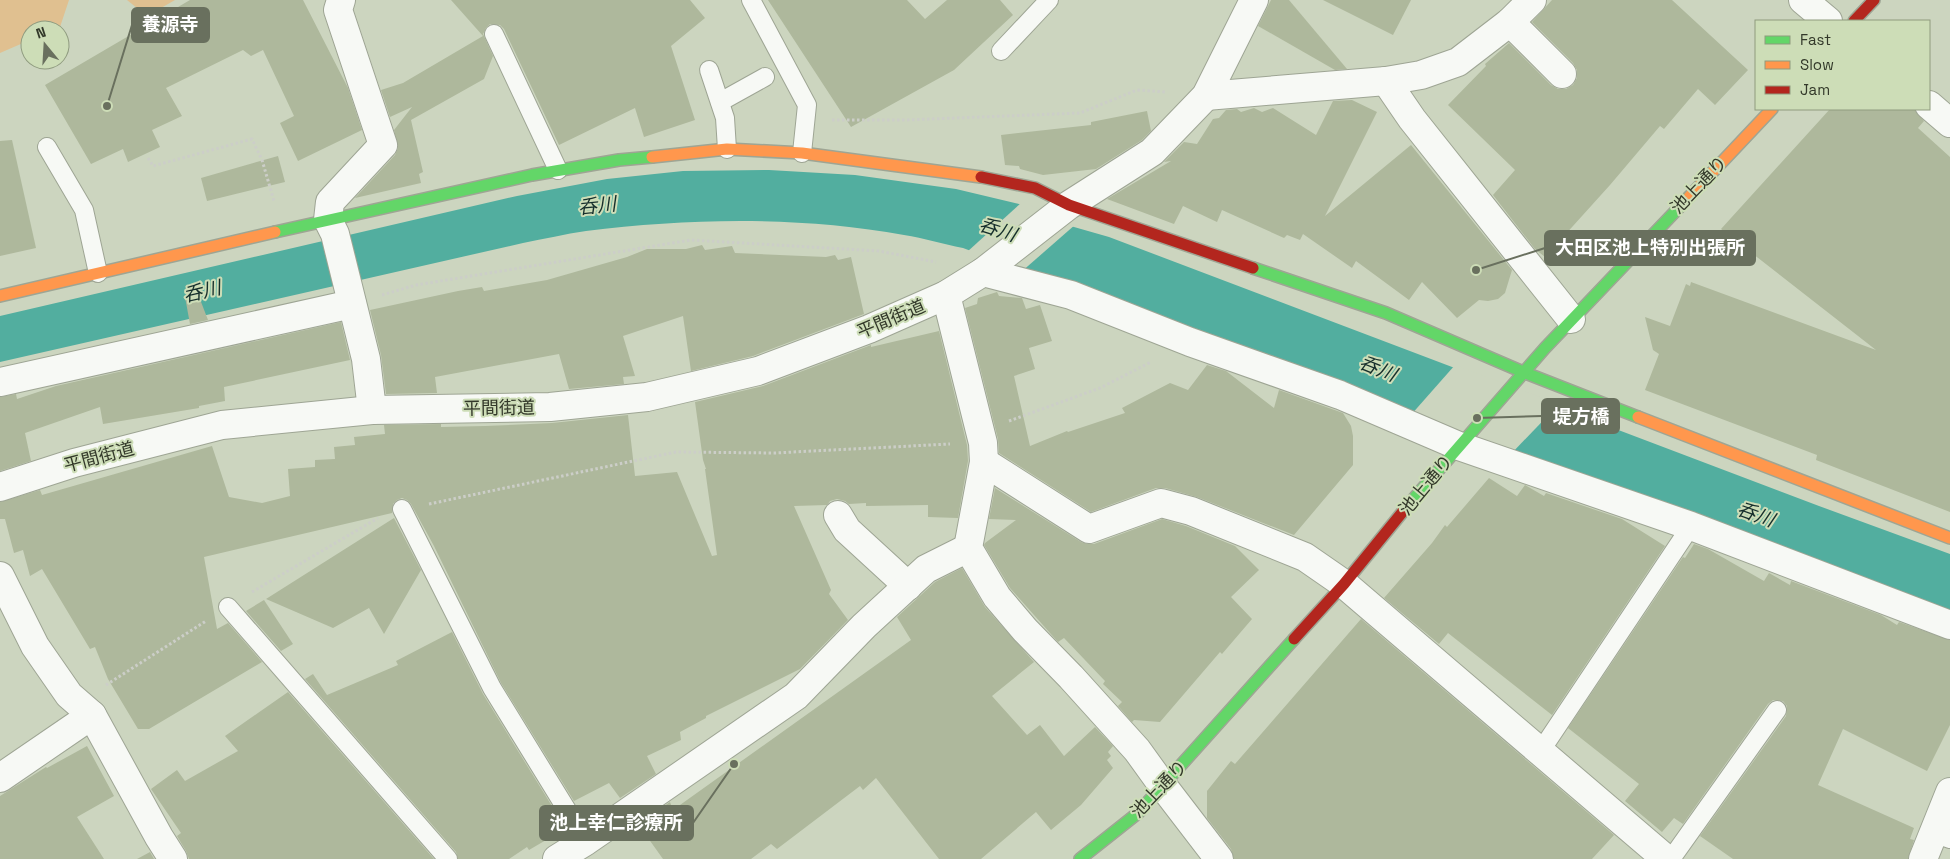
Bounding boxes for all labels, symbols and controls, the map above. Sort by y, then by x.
callout: 養源寺 [132,8,209,42]
text: 養源寺 [141,12,199,37]
north arrow [20,20,70,70]
legend [1755,20,1930,110]
text: N [34,23,48,43]
text: Fast [1800,30,1831,49]
text: Slow [1800,55,1834,74]
text: Jam [1800,80,1830,99]
street label: 池上通り [1665,151,1732,219]
water label: 呑川 [577,191,619,220]
water label: 呑川 [976,212,1022,248]
callout: 大田区池上特別出張所 [1545,231,1755,265]
text: 大田区池上特別出張所 [1555,235,1745,260]
water label: 呑川 [181,275,225,308]
street label: 平間街道 [853,294,928,343]
water label: 呑川 [1356,350,1402,388]
street label: 平間街道 [463,395,535,420]
callout: 堤方橋 [1542,399,1619,433]
text: 堤方橋 [1552,404,1610,429]
street label: 平間街道 [61,436,137,477]
street label: 池上通り [1394,450,1458,520]
water label: 呑川 [1734,496,1780,533]
street label: 池上通り [1125,755,1192,823]
callout: 池上幸仁診療所 [540,806,693,840]
text: 池上幸仁診療所 [549,810,683,835]

